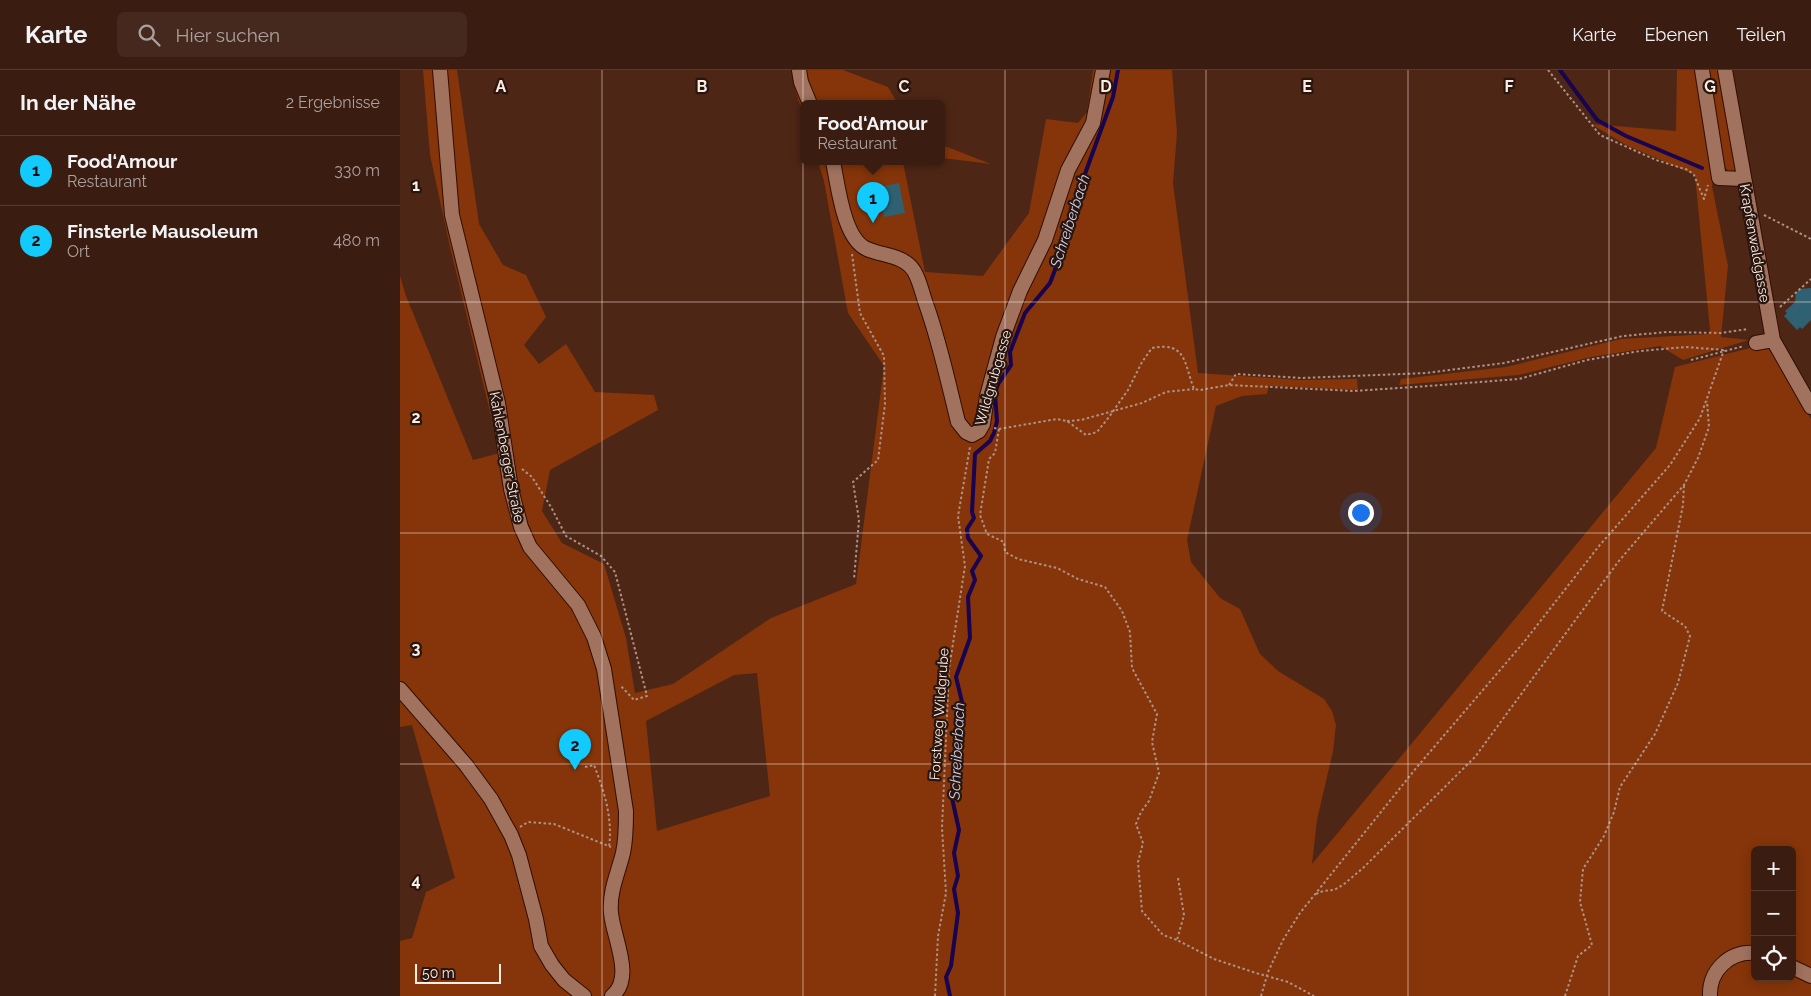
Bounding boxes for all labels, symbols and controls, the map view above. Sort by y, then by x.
search box [117,12,467,57]
text: Karte [25,20,87,49]
icon: search [135,21,163,49]
text: Hier suchen [175,24,280,46]
text: Karte [1572,24,1616,45]
text: Ebenen [1644,24,1709,45]
text: Teilen [1737,24,1786,45]
text: A [496,77,507,96]
text: B [697,77,708,96]
text: C [899,77,910,96]
text: D [1100,77,1112,96]
text: E [1302,77,1312,96]
text: F [1504,77,1514,96]
text: G [1704,77,1716,96]
text: In der Nähe [20,90,136,115]
text: 2 Ergebnisse [286,93,380,112]
popup [800,100,945,165]
text: Food‘Amour [817,112,928,134]
text: Restaurant [817,134,897,153]
text: Food‘Amour [67,150,177,172]
text: 1 [32,161,40,180]
text: 330 m [334,161,380,180]
text: Restaurant [67,172,147,191]
water label: Schreiberbach [1046,172,1094,271]
text: 1 [412,176,420,195]
pin: 1 [857,182,889,223]
street label: Krapfenwaldgasse [1737,183,1773,303]
text: Finsterle Mausoleum [67,220,258,242]
text: 2 [31,231,41,250]
text: 480 m [333,231,380,250]
text: Ort [67,242,90,261]
street label: Wildgrubgasse [972,328,1014,428]
street label: Kahlenberger Straße [486,390,528,524]
text: 2 [411,408,421,427]
your location [1348,500,1374,526]
text: 3 [412,639,421,658]
street label: Forstweg Wildgrube [926,647,952,781]
water label: Schreiberbach [945,702,969,801]
pin: 2 [559,729,591,770]
map controls [1751,846,1796,981]
button: + [1751,846,1796,891]
text: 4 [411,871,421,890]
button: − [1751,891,1796,936]
button: locate [1751,936,1796,981]
scale bar [415,961,501,984]
text: 50 m [422,965,455,981]

